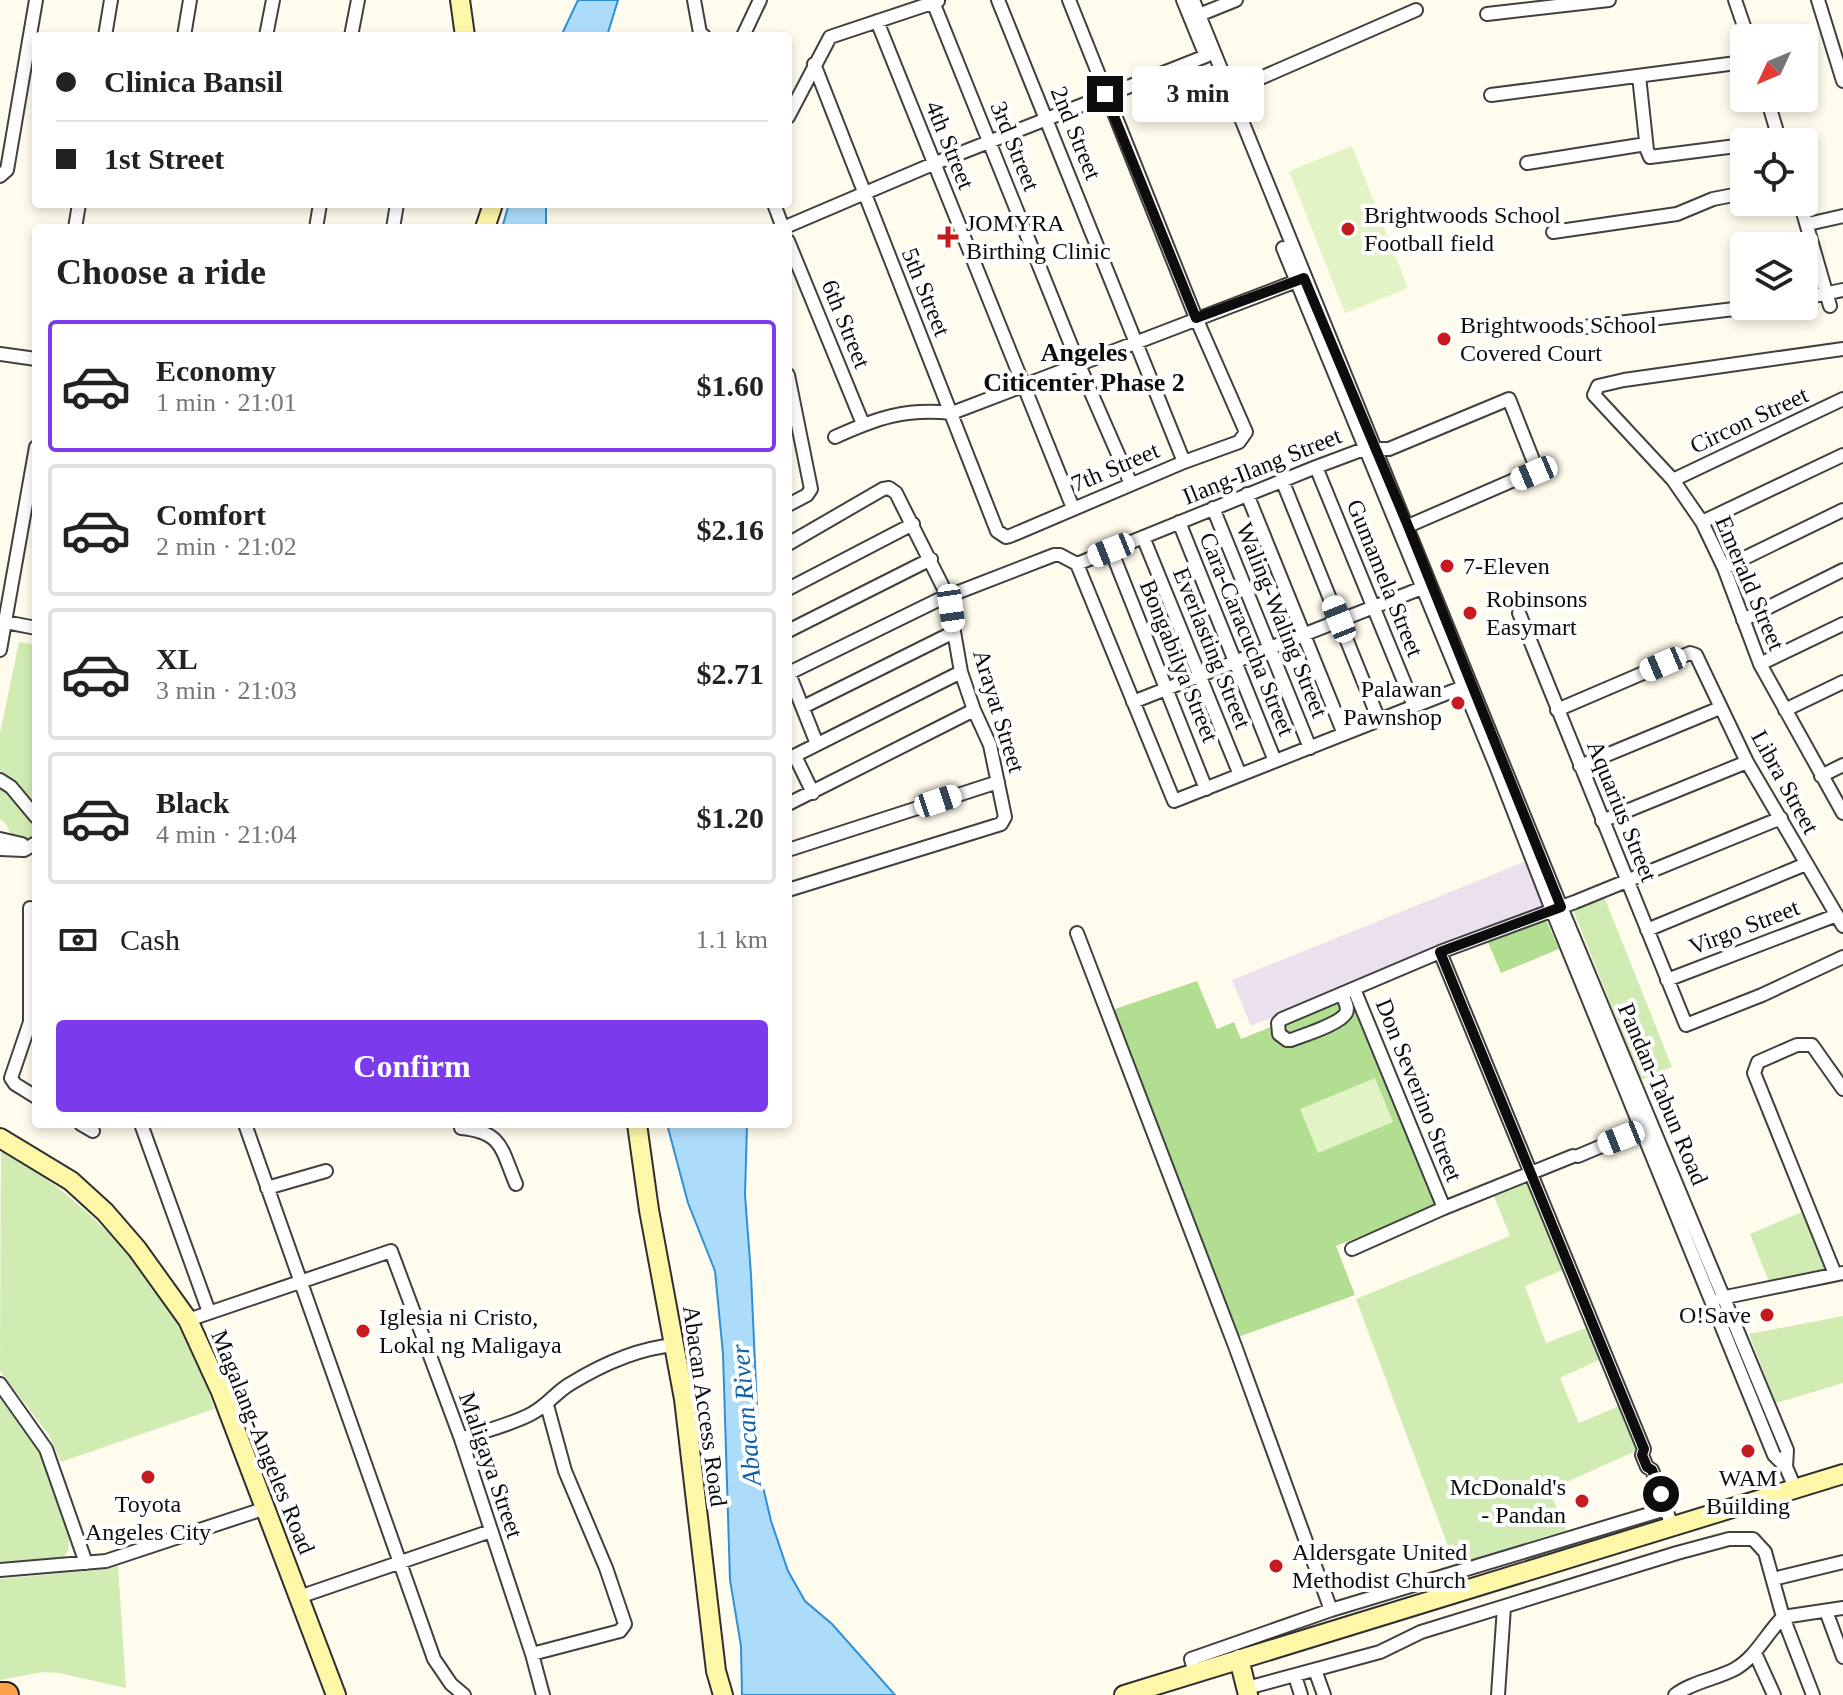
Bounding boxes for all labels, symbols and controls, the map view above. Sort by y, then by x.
north arrow [1730,24,1818,112]
map controls [1730,24,1818,320]
text: Clinica Bansil [104,65,283,98]
callout: 3 min [1133,66,1265,122]
route end [1087,76,1123,112]
text: 3 min [1167,79,1229,108]
street label: 2nd Street [1046,83,1107,184]
street label: 4th Street [921,97,980,193]
street label: 3rd Street [985,98,1045,195]
button: locate [1730,128,1818,216]
text: 1st Street [104,142,224,175]
place label: Brightwoods School Football field [1364,202,1561,256]
place label: JOMYRA Birthing Clinic [966,210,1111,264]
marker: Brightwoods School Football field [1339,220,1357,238]
marker: JOMYRA Birthing Clinic [937,226,959,248]
button: layers [1730,232,1818,320]
street label: 5th Street [897,244,956,340]
text: Choose a ride [56,252,266,292]
street label: 6th Street [817,276,876,372]
place label: Brightwoods School Covered Court [1460,312,1657,366]
marker: Brightwoods School Covered Court [1435,330,1453,348]
district label: Angeles Citicenter Phase 2 [983,338,1185,397]
icon: car [60,350,132,422]
text: Economy [156,354,276,387]
text: $1.60 [697,369,764,402]
street label: Circon Street [1686,381,1812,459]
text: 1 min · 21:01 [156,388,297,417]
street label: Ilang-Ilang Street [1179,422,1345,510]
street label: 7th Street [1067,437,1163,497]
car [1507,453,1561,493]
icon: car [60,494,132,566]
street label: Gumamela Street [1342,496,1429,661]
text: Comfort [156,498,266,531]
street label: Emerald Street [1710,512,1790,654]
text: $2.16 [697,513,764,546]
street label: Waling-Waling Street [1231,519,1333,721]
street label: Cara-Caracucha Street [1194,529,1300,740]
car [1084,530,1138,570]
text: 2 min · 21:02 [156,532,297,561]
place label: 7-Eleven [1463,553,1550,579]
marker: 7-Eleven [1438,557,1456,575]
street label: Everlasting Street [1168,564,1256,733]
street label: Bongabilya Street [1135,576,1224,746]
car [936,583,966,633]
place label: Robinsons Easymart [1486,586,1587,640]
car [1319,592,1359,646]
marker: Robinsons Easymart [1461,604,1479,622]
icon: car [60,638,132,710]
text: XL [156,642,198,675]
car [1636,644,1690,684]
street label: Arayat Street [968,646,1030,776]
text: $2.71 [697,657,764,690]
text: 3 min · 21:03 [156,676,297,705]
place label: Palawan Pawnshop [1343,676,1442,730]
marker: Palawan Pawnshop [1449,694,1467,712]
street label: Libra Street [1746,726,1824,838]
street label: Aquarius Street [1582,737,1662,886]
icon: car [60,782,132,854]
car [911,782,965,820]
text: Black [156,786,229,819]
text: $1.20 [697,801,764,834]
text: 4 min · 21:04 [156,820,297,849]
street label: Virgo Street [1685,894,1803,960]
icon: cash [56,918,100,962]
text: Cash [120,923,180,956]
text: 1.1 km [696,925,768,954]
street label: Don Severino Street [1370,995,1468,1185]
street label: Pandan-Tabun Road [1613,999,1713,1189]
button: Confirm [56,1020,768,1112]
car [1594,1118,1648,1158]
place label: O!Save [1679,1302,1751,1328]
place label: Iglesia ni Cristo, Lokal ng Maligaya [379,1304,562,1358]
street label: Abacan Access Road [678,1304,732,1508]
marker: O!Save [1758,1306,1776,1324]
marker: Iglesia ni Cristo, Lokal ng Maligaya [354,1322,372,1340]
street label: Magalang-Angeles Road [206,1326,320,1558]
water label: Abacan River [725,1342,767,1489]
street label: Maligaya Street [454,1389,528,1542]
marker: WAM Building [1739,1442,1757,1460]
place label: WAM Building [1706,1465,1790,1519]
marker: Toyota Angeles City [139,1468,157,1486]
place label: McDonald's - Pandan [1450,1474,1566,1528]
route start [1643,1476,1679,1512]
place label: Toyota Angeles City [85,1491,211,1545]
marker: McDonald's - Pandan [1573,1492,1591,1510]
place label: Aldersgate United Methodist Church [1292,1539,1467,1593]
marker: Aldersgate United Methodist Church [1267,1557,1285,1575]

